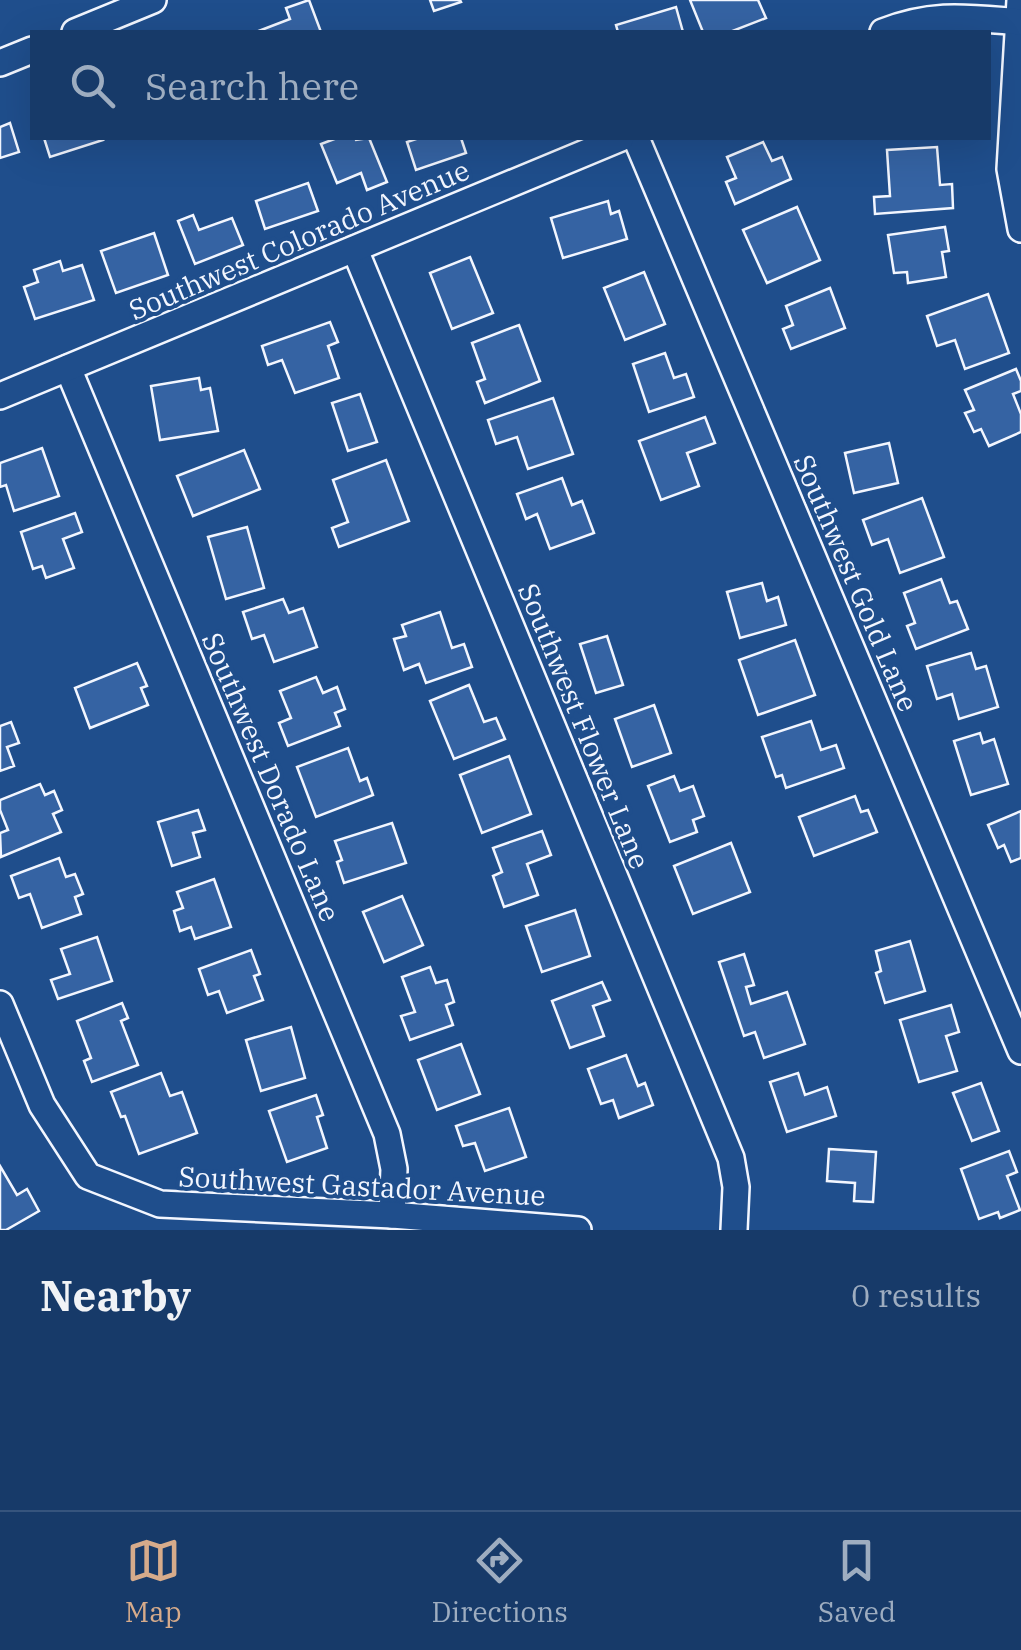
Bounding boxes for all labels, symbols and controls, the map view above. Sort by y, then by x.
search box [30,30,991,140]
icon: search [65,58,120,113]
text: Search here [145,61,359,110]
street label: Southwest Colorado Avenue [123,151,475,328]
street label: Southwest Gold Lane [786,449,927,717]
street label: Southwest Flower Lane [510,578,659,874]
street label: Southwest Dorado Lane [194,627,349,927]
street label: Southwest Gastador Avenue [177,1157,547,1214]
text: Nearby [40,1268,191,1323]
text: 0 results [851,1274,981,1316]
tab: Map [125,1533,182,1630]
tab: Directions [431,1533,568,1630]
tab: Saved [818,1533,896,1630]

